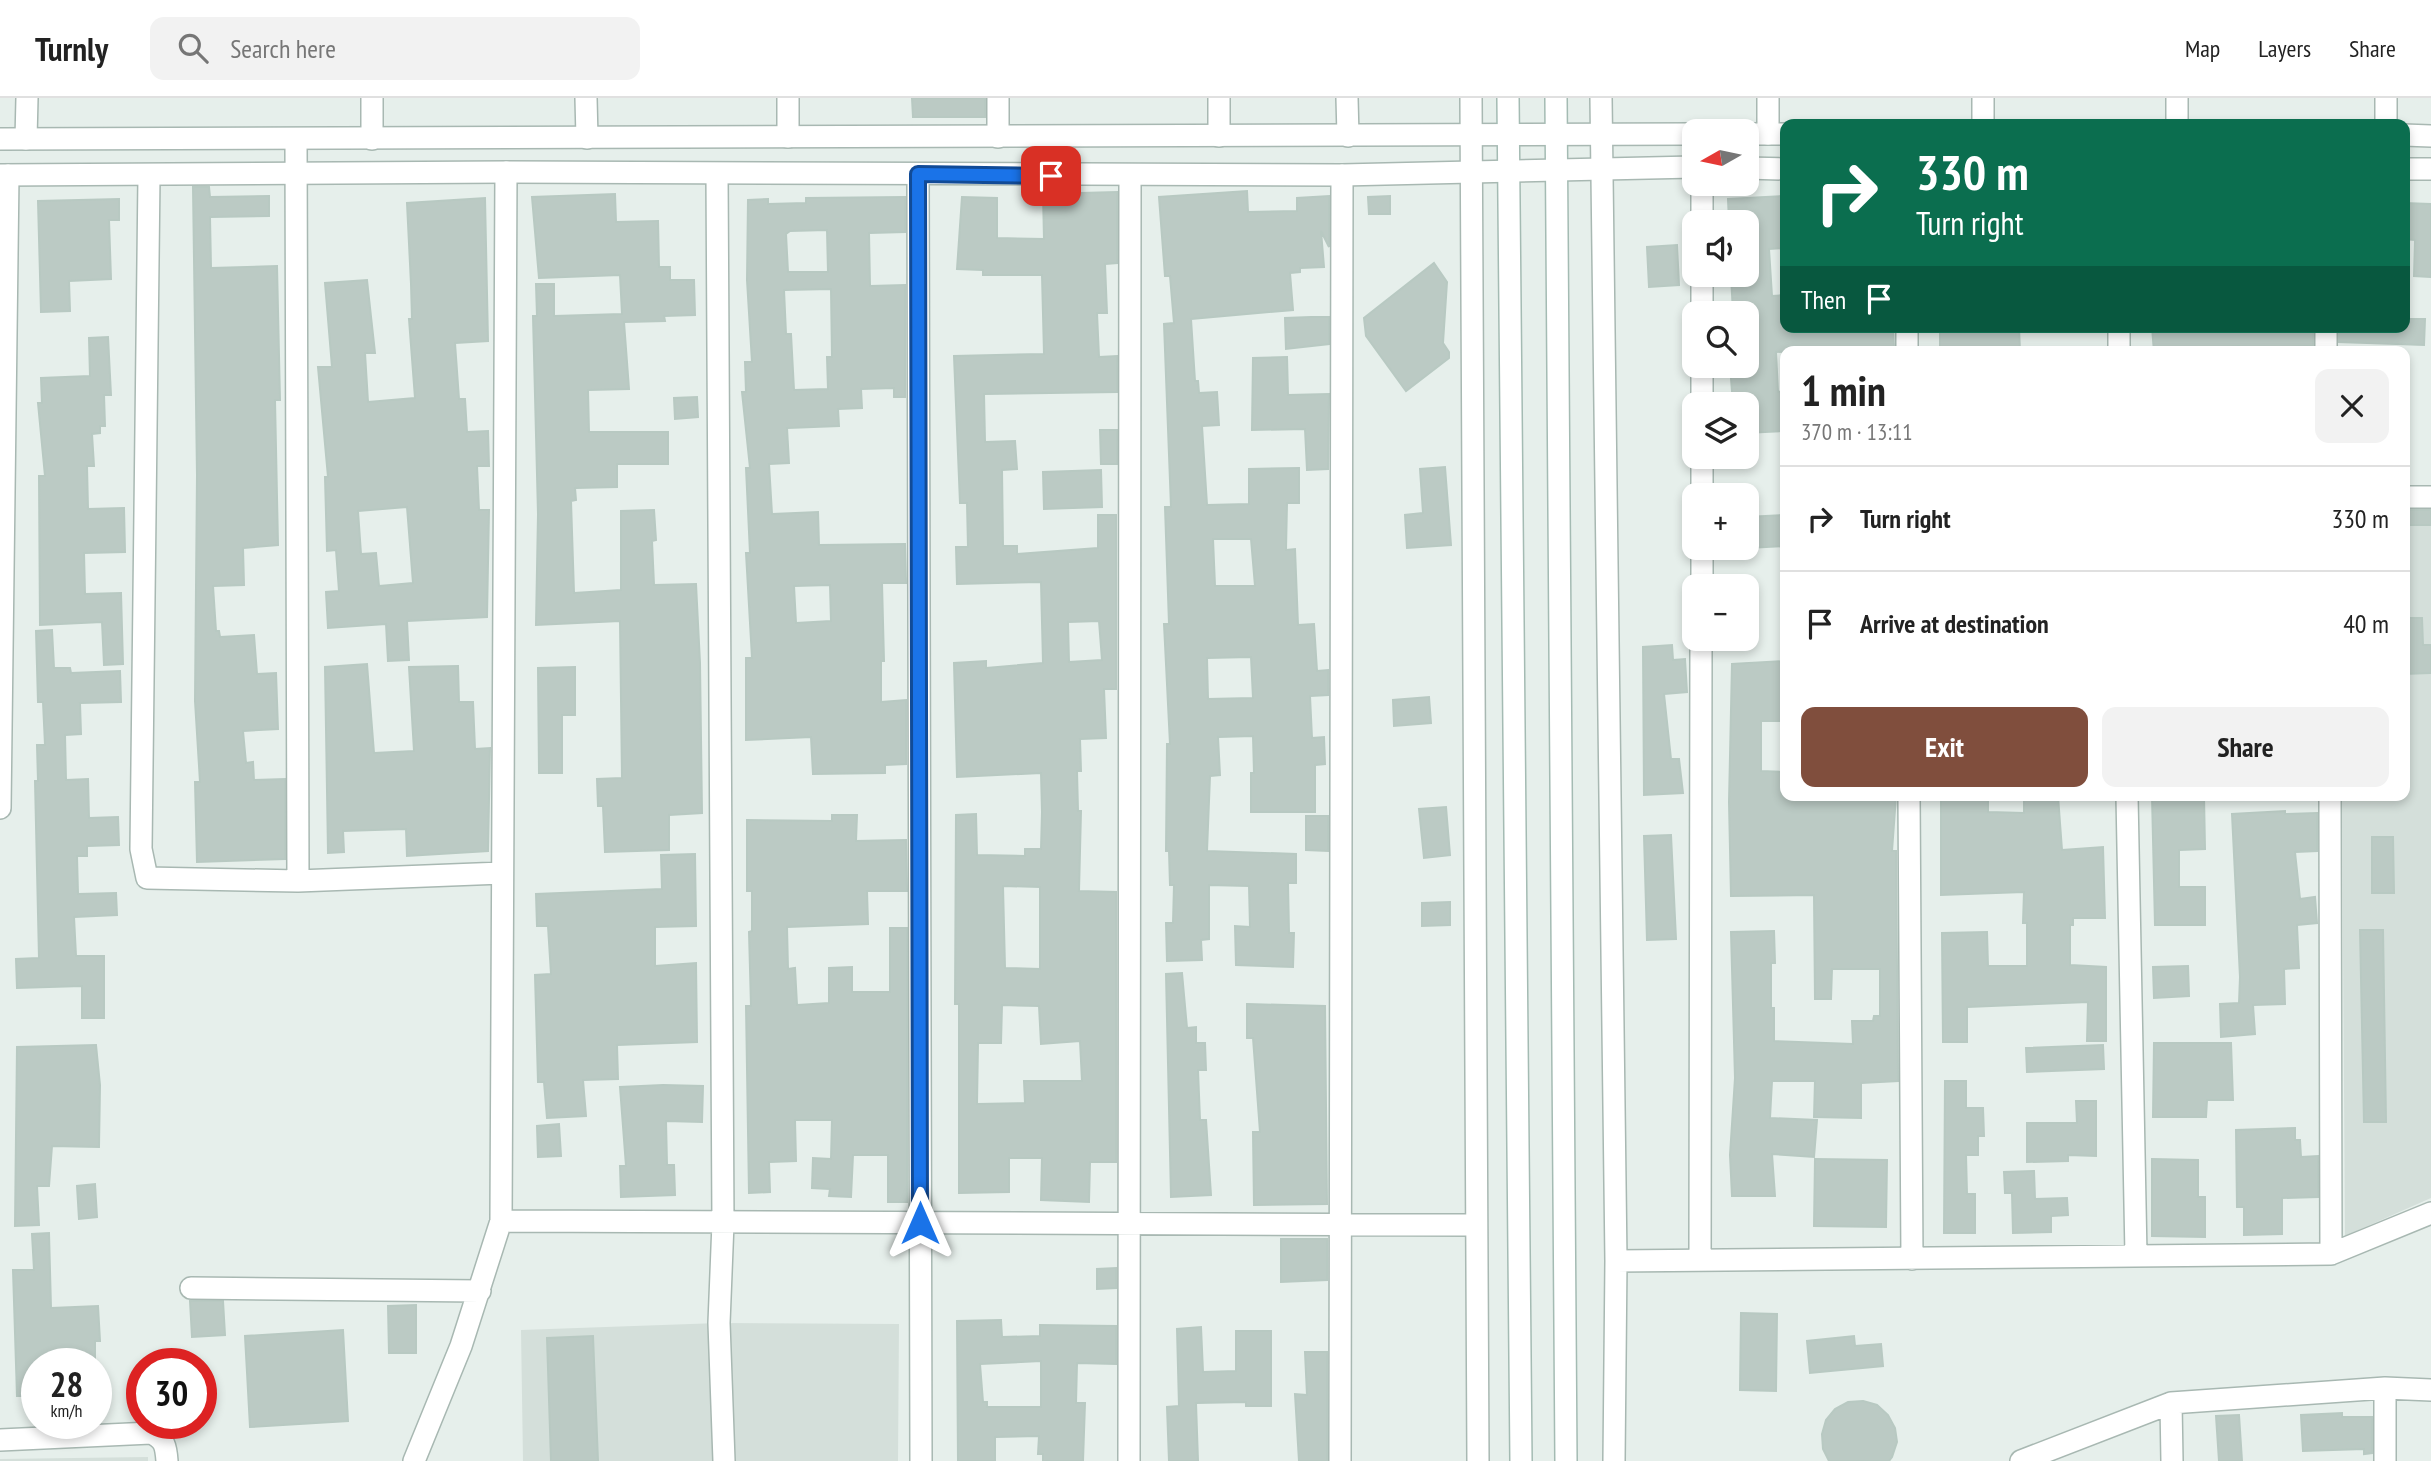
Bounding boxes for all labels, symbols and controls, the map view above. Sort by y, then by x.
search box [150,17,640,80]
text: Turnly [35,27,108,70]
icon: search [174,29,212,67]
text: Search here [230,32,336,65]
text: Map [2185,33,2220,64]
text: Layers [2258,33,2311,64]
text: Share [2349,33,2396,64]
north arrow [1682,119,1759,196]
map controls [1682,119,1759,651]
text: 330 m [1916,140,2029,204]
pin [1021,146,1081,206]
icon: right [1801,147,1892,238]
icon: arrive [1032,157,1070,195]
text: Turn right [1916,202,2024,244]
button: sound [1682,210,1759,287]
icon: arrive [1860,280,1898,318]
text: Then [1801,283,1846,316]
button: search [1682,301,1759,378]
text: 1 min [1801,363,1886,418]
button: close [2315,369,2389,443]
button: layers [1682,392,1759,469]
text: 370 m · 13:11 [1801,417,1913,446]
button: + [1682,483,1759,560]
icon: right [1801,500,1839,538]
text: Turn right [1860,502,1951,535]
text: 330 m [2331,502,2389,535]
button: − [1682,574,1759,651]
icon: arrive [1801,605,1839,643]
text: Arrive at destination [1860,607,2049,640]
text: 40 m [2343,607,2389,640]
button: Exit [1801,707,2088,787]
button: Share [2102,707,2389,787]
position arrow [883,1186,957,1260]
speed limit sign: 30 [126,1348,217,1439]
text: 28 [50,1361,83,1407]
text: km/h [51,1399,82,1422]

